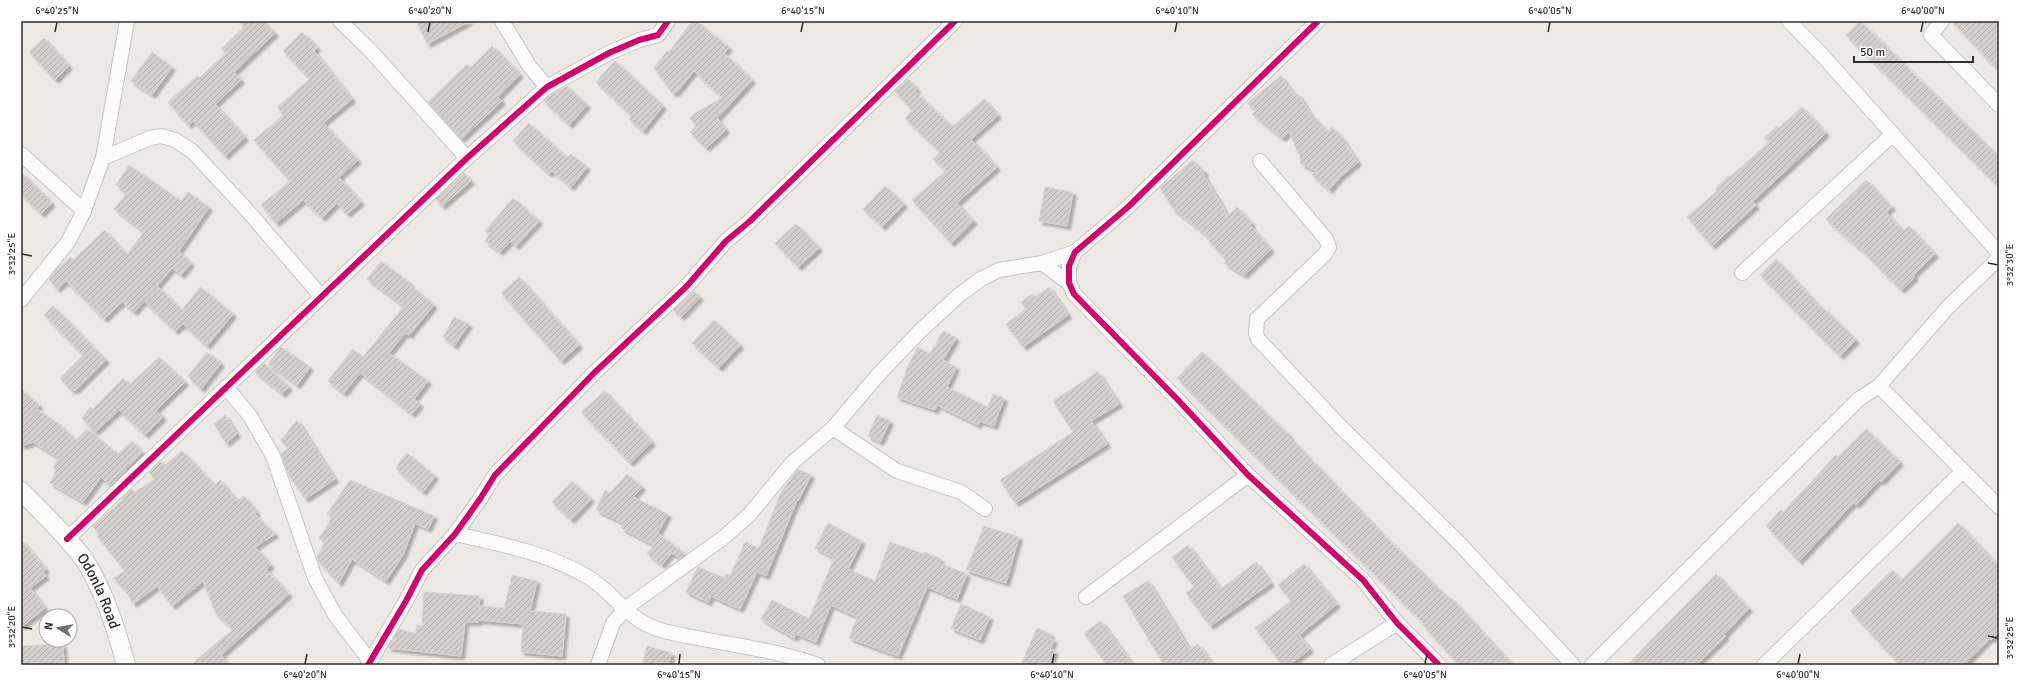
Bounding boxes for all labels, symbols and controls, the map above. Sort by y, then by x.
text: 6°40'25"N [35,5,79,17]
text: 6°40'20"N [408,5,452,17]
text: 6°40'15"N [781,5,825,17]
text: 6°40'10"N [1155,5,1199,17]
text: 6°40'05"N [1528,5,1572,17]
text: 6°40'00"N [1901,5,1945,17]
scale bar [1854,38,1973,64]
text: 50 m [1860,45,1885,60]
text: 3°32'25"E [6,233,18,275]
text: 3°32'30"E [2004,244,2016,286]
street label: Odonla Road [73,550,124,631]
text: 3°32'20"E [6,606,18,648]
north arrow [38,608,78,648]
text: 3°32'25"E [2004,617,2016,659]
text: N [42,621,56,631]
text: 6°40'20"N [283,669,327,681]
text: 6°40'15"N [657,669,701,681]
text: 6°40'10"N [1030,669,1074,681]
text: 6°40'05"N [1403,669,1447,681]
text: 6°40'00"N [1776,669,1820,681]

